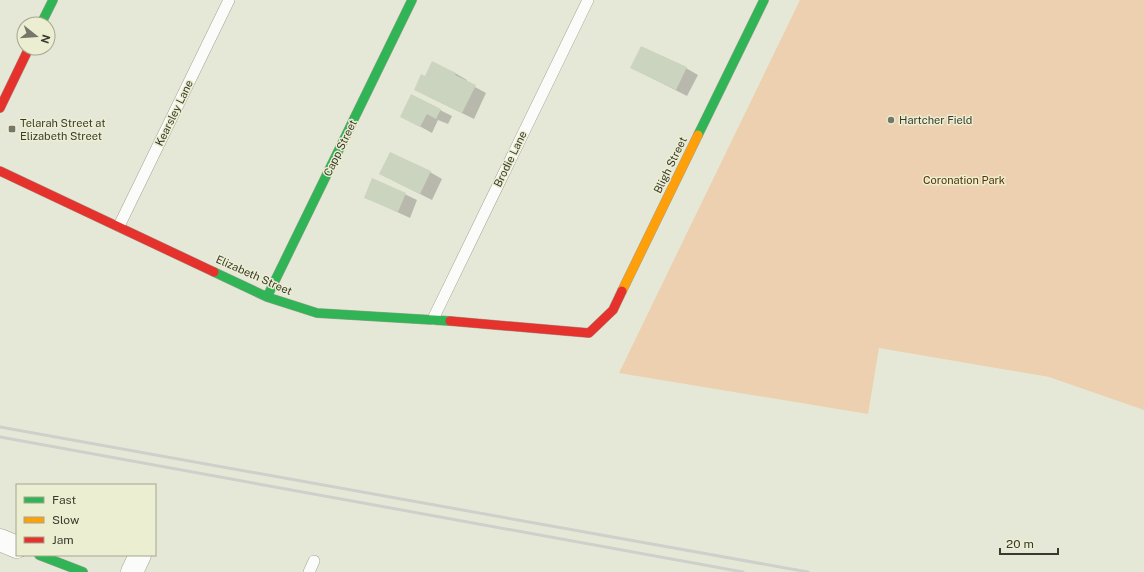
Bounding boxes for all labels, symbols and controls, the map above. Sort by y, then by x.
north arrow [16,16,56,56]
text: N [39,33,53,45]
street label: Kearsley Lane [153,78,195,148]
place label: Hartcher Field [899,114,972,126]
marker: Hartcher Field [886,115,896,125]
place label: Telarah Street at Elizabeth Street [20,117,106,142]
street label: Capp Street [321,118,359,178]
marker: Telarah Street at Elizabeth Street [7,124,17,134]
street label: Brodie Lane [491,129,529,189]
street label: Bligh Street [651,135,689,195]
park label: Coronation Park [923,174,1005,186]
street label: Elizabeth Street [214,253,294,297]
legend [16,484,156,556]
text: Fast [52,493,77,507]
text: Slow [52,513,80,527]
scale bar [1000,530,1058,556]
text: Jam [52,533,74,547]
text: 20 m [1006,537,1034,551]

